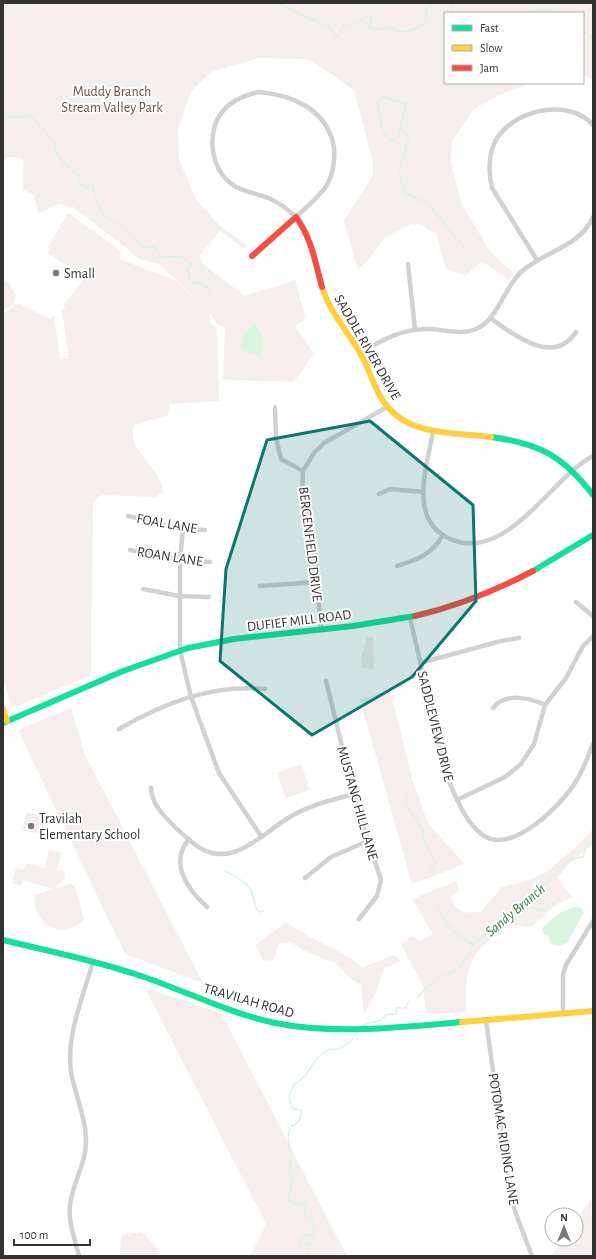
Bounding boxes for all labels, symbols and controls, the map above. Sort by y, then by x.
legend [444,12,584,84]
text: Fast [480,22,499,34]
text: Slow [480,42,502,54]
text: Jam [480,62,499,74]
park label: Muddy Branch Stream Valley Park [61,85,163,115]
place label: Small [64,267,95,281]
marker: Small [51,268,61,278]
street label: SADDLE RIVER DRIVE [331,293,403,403]
street label: BERGENFIELD DRIVE [296,486,324,602]
street label: FOAL LANE [135,512,198,536]
street label: ROAN LANE [136,545,204,569]
street label: DUFIEF MILL ROAD [246,608,352,634]
street label: SADDLEVIEW DRIVE [415,669,456,783]
street label: MUSTANG HILL LANE [334,745,380,862]
place label: Travilah Elementary School [39,812,141,842]
marker: Travilah Elementary School [26,821,36,831]
water label: Sandy Branch [483,881,548,940]
street label: TRAVILAH ROAD [202,981,296,1021]
street label: POTOMAC RIDING LANE [486,1072,520,1207]
north arrow [544,1207,584,1247]
text: N [560,1212,568,1223]
scale bar [14,1221,90,1247]
text: 100 m [20,1229,48,1241]

